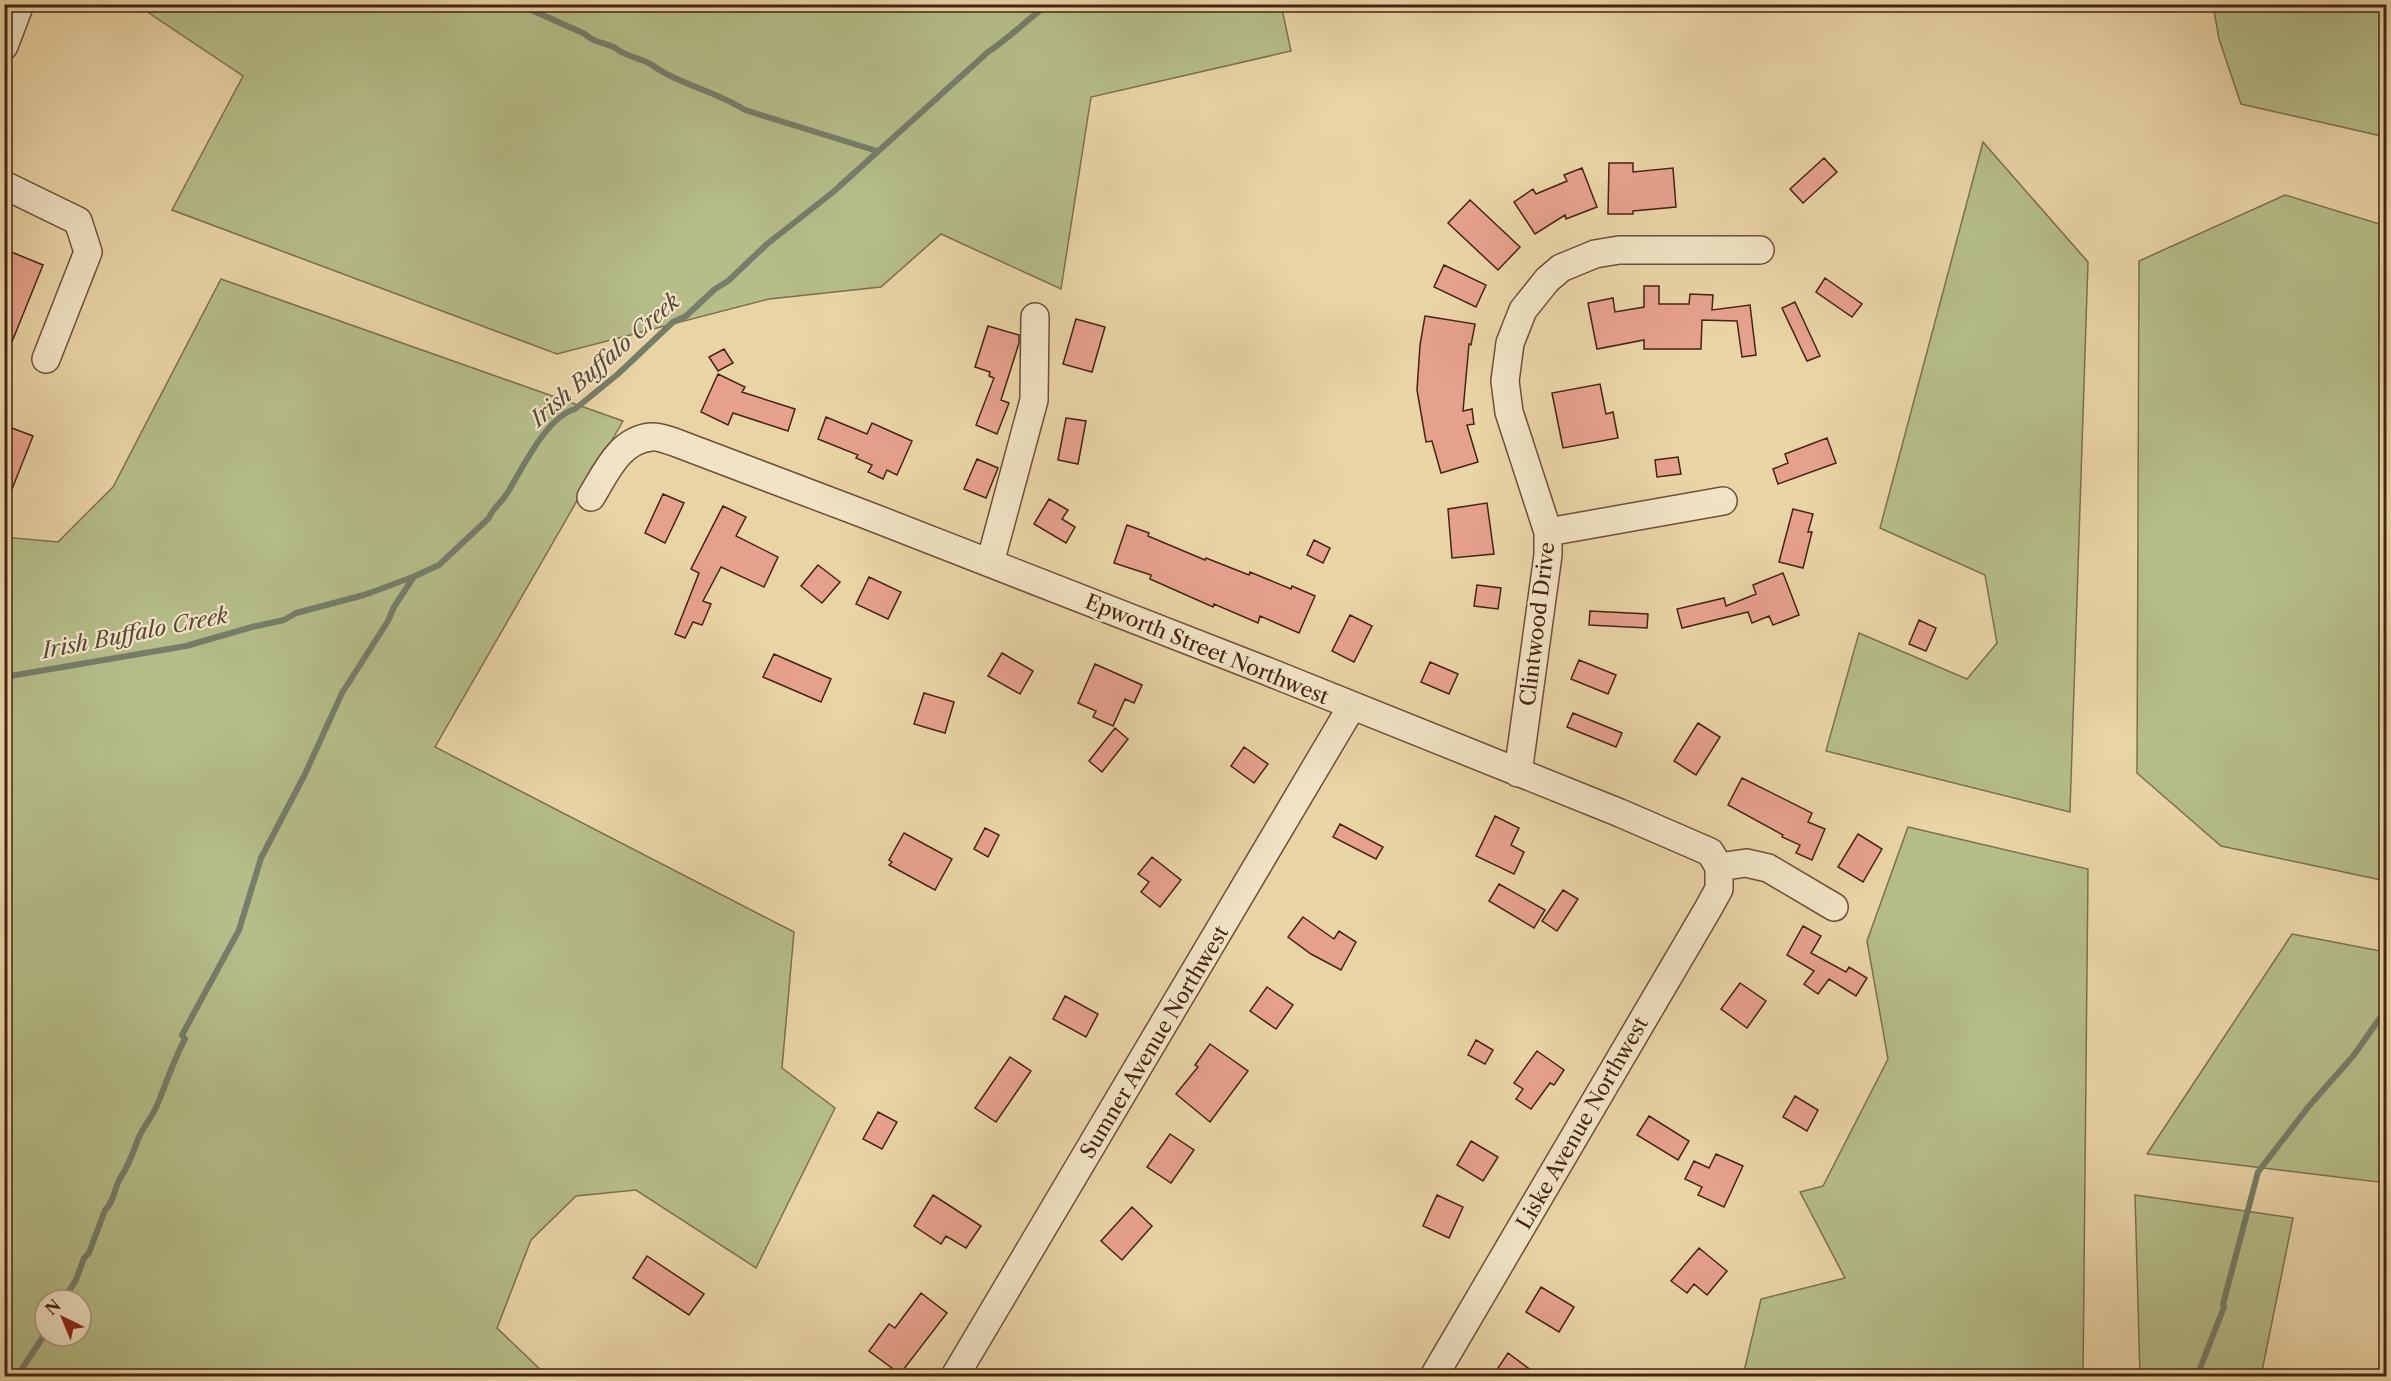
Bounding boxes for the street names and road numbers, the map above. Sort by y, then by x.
street label: Clintwood Drive [1515,541,1559,707]
street label: Epworth Street Northwest [1082,589,1333,710]
street label: Sumner Avenue Northwest [1075,921,1234,1163]
street label: Liske Avenue Northwest [1511,1012,1653,1234]

